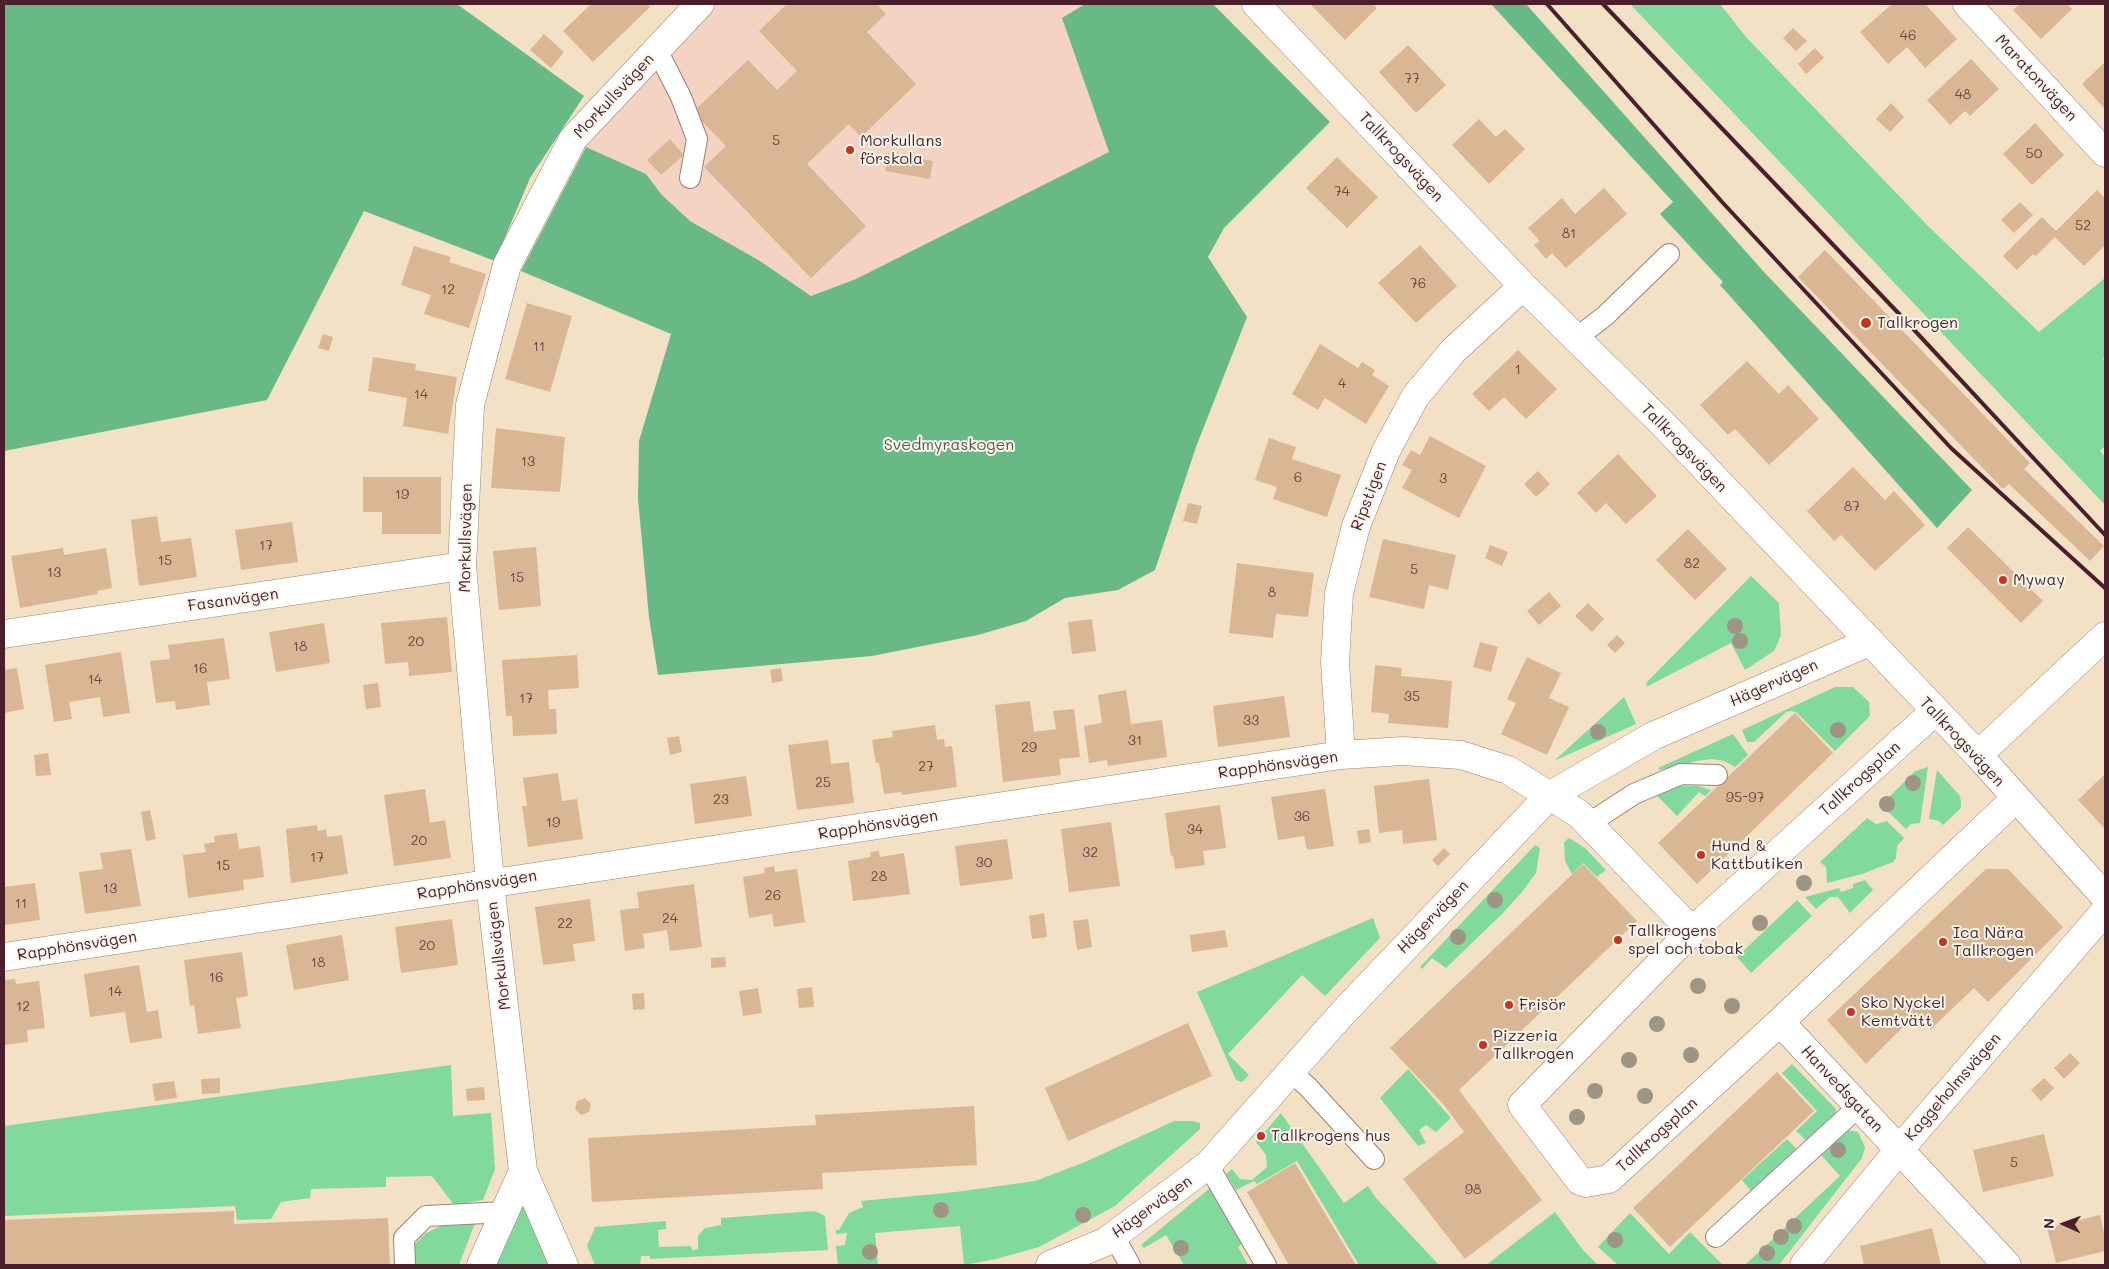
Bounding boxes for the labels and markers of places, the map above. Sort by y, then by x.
place label: Morkullans förskola [860,131,942,169]
marker: Morkullans förskola [844,144,856,156]
place label: Tallkrogen [1877,313,1958,333]
marker: Tallkrogen [1859,316,1873,330]
place label: Myway [2013,570,2065,590]
marker: Myway [1997,574,2009,586]
place label: Hund & Kattbutiken [1711,836,1803,874]
marker: Hund & Kattbutiken [1695,849,1707,861]
place label: Tallkrogens spel och tobak [1628,921,1743,959]
place label: Ica Nära Tallkrogen [1953,923,2034,961]
marker: Tallkrogens spel och tobak [1612,934,1624,946]
marker: Ica Nära Tallkrogen [1937,936,1949,948]
place label: Sko Nyckel Kemtvätt [1861,993,1945,1031]
place label: Frisör [1519,995,1566,1015]
marker: Frisör [1503,999,1515,1011]
marker: Sko Nyckel Kemtvätt [1845,1006,1857,1018]
place label: Pizzeria Tallkrogen [1493,1026,1574,1064]
marker: Pizzeria Tallkrogen [1477,1039,1489,1051]
place label: Tallkrogens hus [1271,1126,1390,1146]
marker: Tallkrogens hus [1255,1130,1267,1142]

